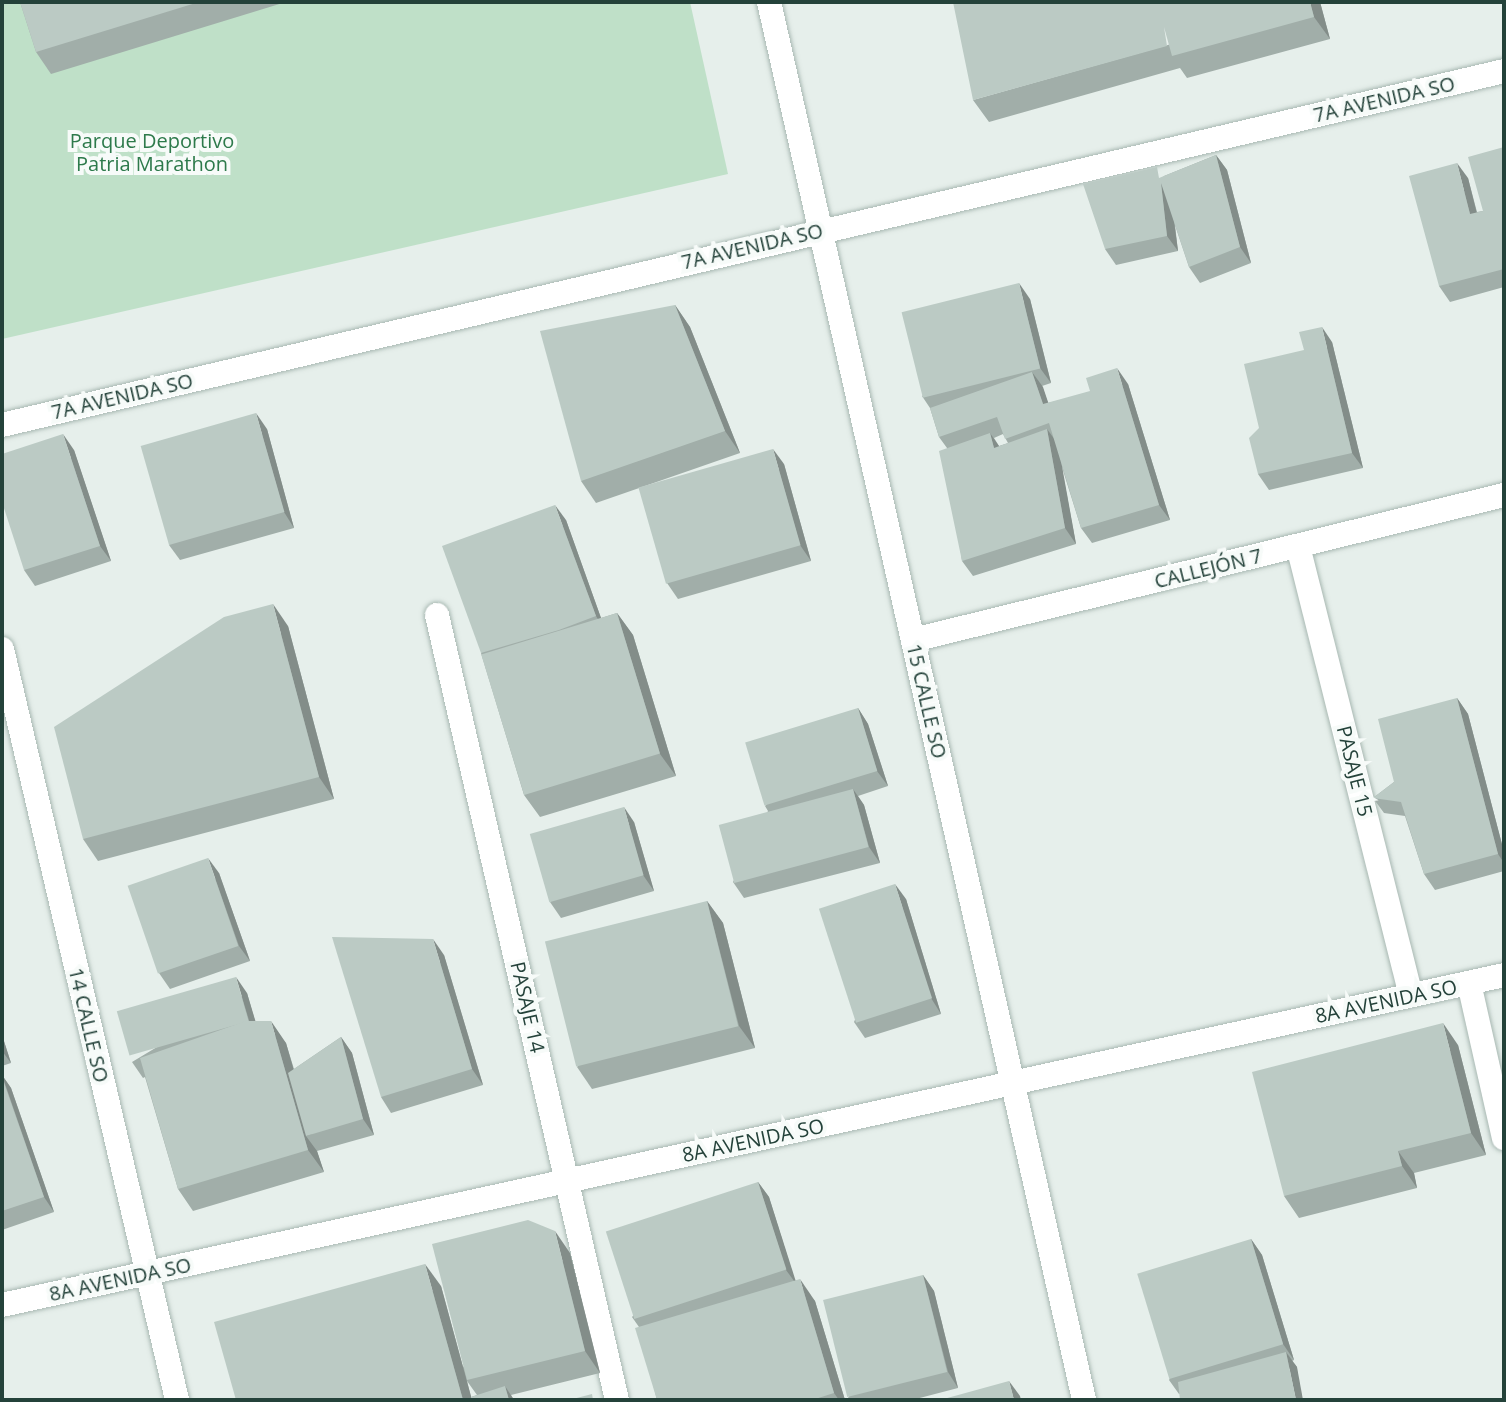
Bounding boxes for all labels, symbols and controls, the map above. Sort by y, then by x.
street label: 7A AVENIDA SO [1311,71,1457,127]
park label: Parque Deportivo Patria Marathon [70,128,234,175]
street label: 7A AVENIDA SO [679,218,825,274]
street label: 7A AVENIDA SO [49,368,195,424]
street label: CALLEJÓN 7 [1152,543,1264,593]
street label: 15 CALLE SO [902,641,952,761]
street label: PASAJE 15 [1332,723,1378,819]
street label: PASAJE 14 [506,959,550,1055]
street label: 14 CALLE SO [64,965,114,1085]
street label: 8A AVENIDA SO [1313,974,1459,1028]
street label: 8A AVENIDA SO [680,1113,826,1167]
street label: 8A AVENIDA SO [47,1252,193,1306]

